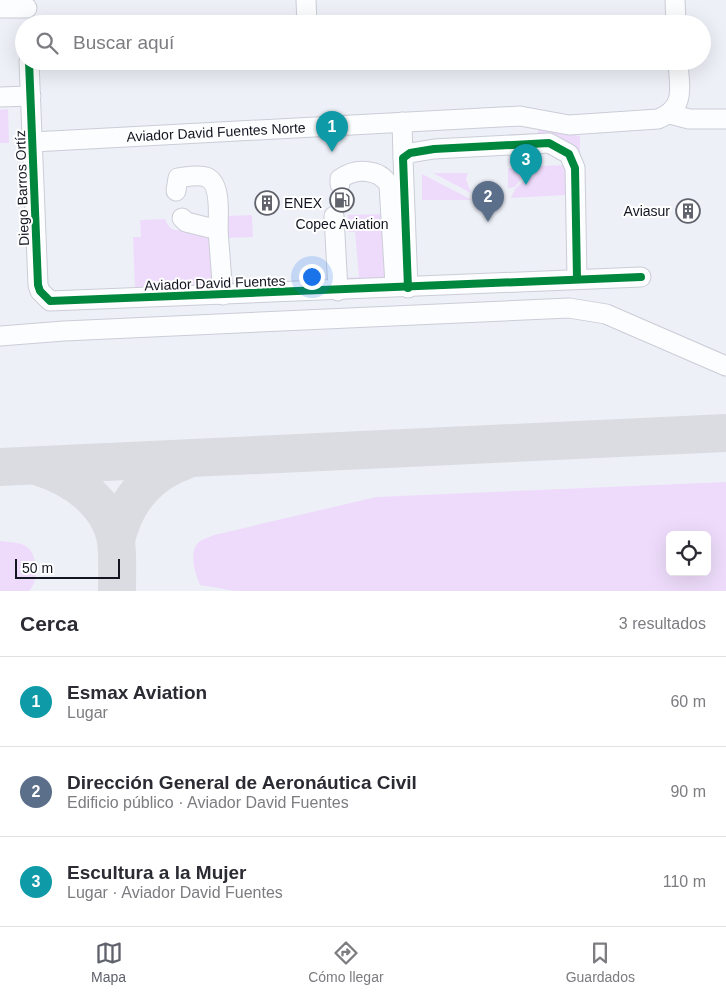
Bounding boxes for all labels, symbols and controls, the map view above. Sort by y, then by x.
search box [15,15,711,70]
icon: search [33,29,61,57]
text: Buscar aquí [73,32,174,53]
pin: 1 [316,111,348,152]
street label: Aviador David Fuentes Norte [126,119,306,145]
street label: Diego Barros Ortíz [12,130,32,246]
pin: 3 [510,144,542,185]
pin: 2 [472,181,504,222]
fuel station icon: Copec Aviation [329,187,355,213]
building icon: ENEX [254,190,280,216]
place label: ENEX [284,195,323,211]
building icon: Aviasur [675,198,701,224]
place label: Aviasur [624,203,670,219]
place label: Copec Aviation [295,216,389,232]
your location [299,264,325,290]
street label: Aviador David Fuentes [144,273,286,293]
map controls [666,531,711,576]
button: locate [666,531,711,576]
scale bar [15,556,120,579]
text: 50 m [22,560,53,576]
text: Cerca [20,612,78,635]
text: 3 resultados [619,615,706,632]
text: Esmax Aviation [67,682,207,703]
text: 1 [32,693,40,710]
text: 60 m [670,693,706,710]
text: Lugar [67,704,108,721]
text: Dirección General de Aeronáutica Civil [67,772,417,793]
text: 2 [32,783,40,800]
text: 90 m [670,783,706,800]
text: Edificio público · Aviador David Fuentes [67,794,349,811]
text: Escultura a la Mujer [67,862,247,883]
text: 3 [32,873,40,890]
text: 110 m [663,873,706,890]
text: Lugar · Aviador David Fuentes [67,884,283,901]
tab: Mapa [91,939,126,985]
tab: Cómo llegar [308,939,384,985]
tab: Guardados [566,939,635,985]

